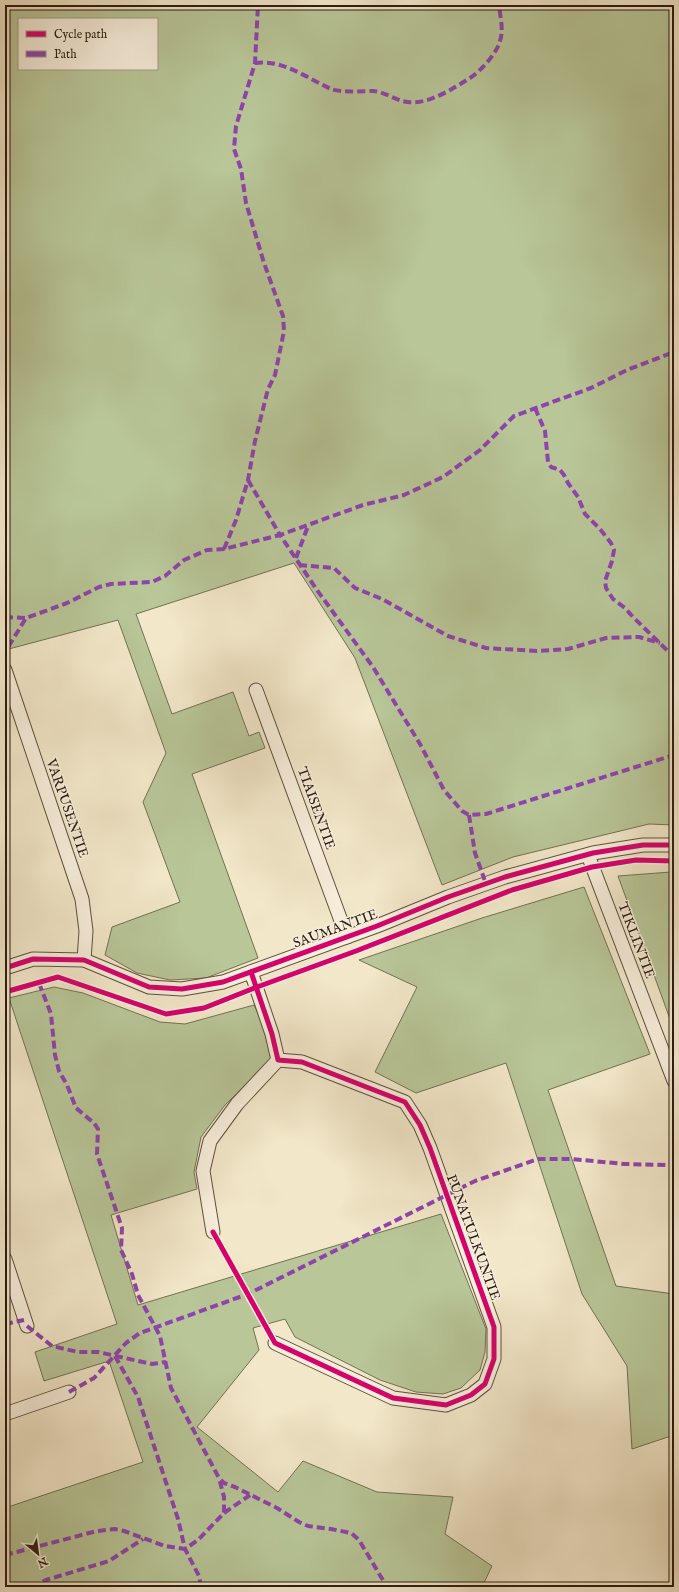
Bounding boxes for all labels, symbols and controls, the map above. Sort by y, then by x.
legend [18,18,158,70]
text: Cycle path [54,27,108,43]
text: Path [54,47,77,62]
street label: VARPUSENTIE [41,756,92,860]
street label: TIAISENTIE [293,765,339,852]
street label: TIKLINTIE [613,900,659,981]
street label: SAUMANTIE [291,905,380,953]
street label: PUNATULKUNTIE [442,1172,504,1303]
north arrow [18,1534,58,1574]
text: N [34,1553,51,1571]

